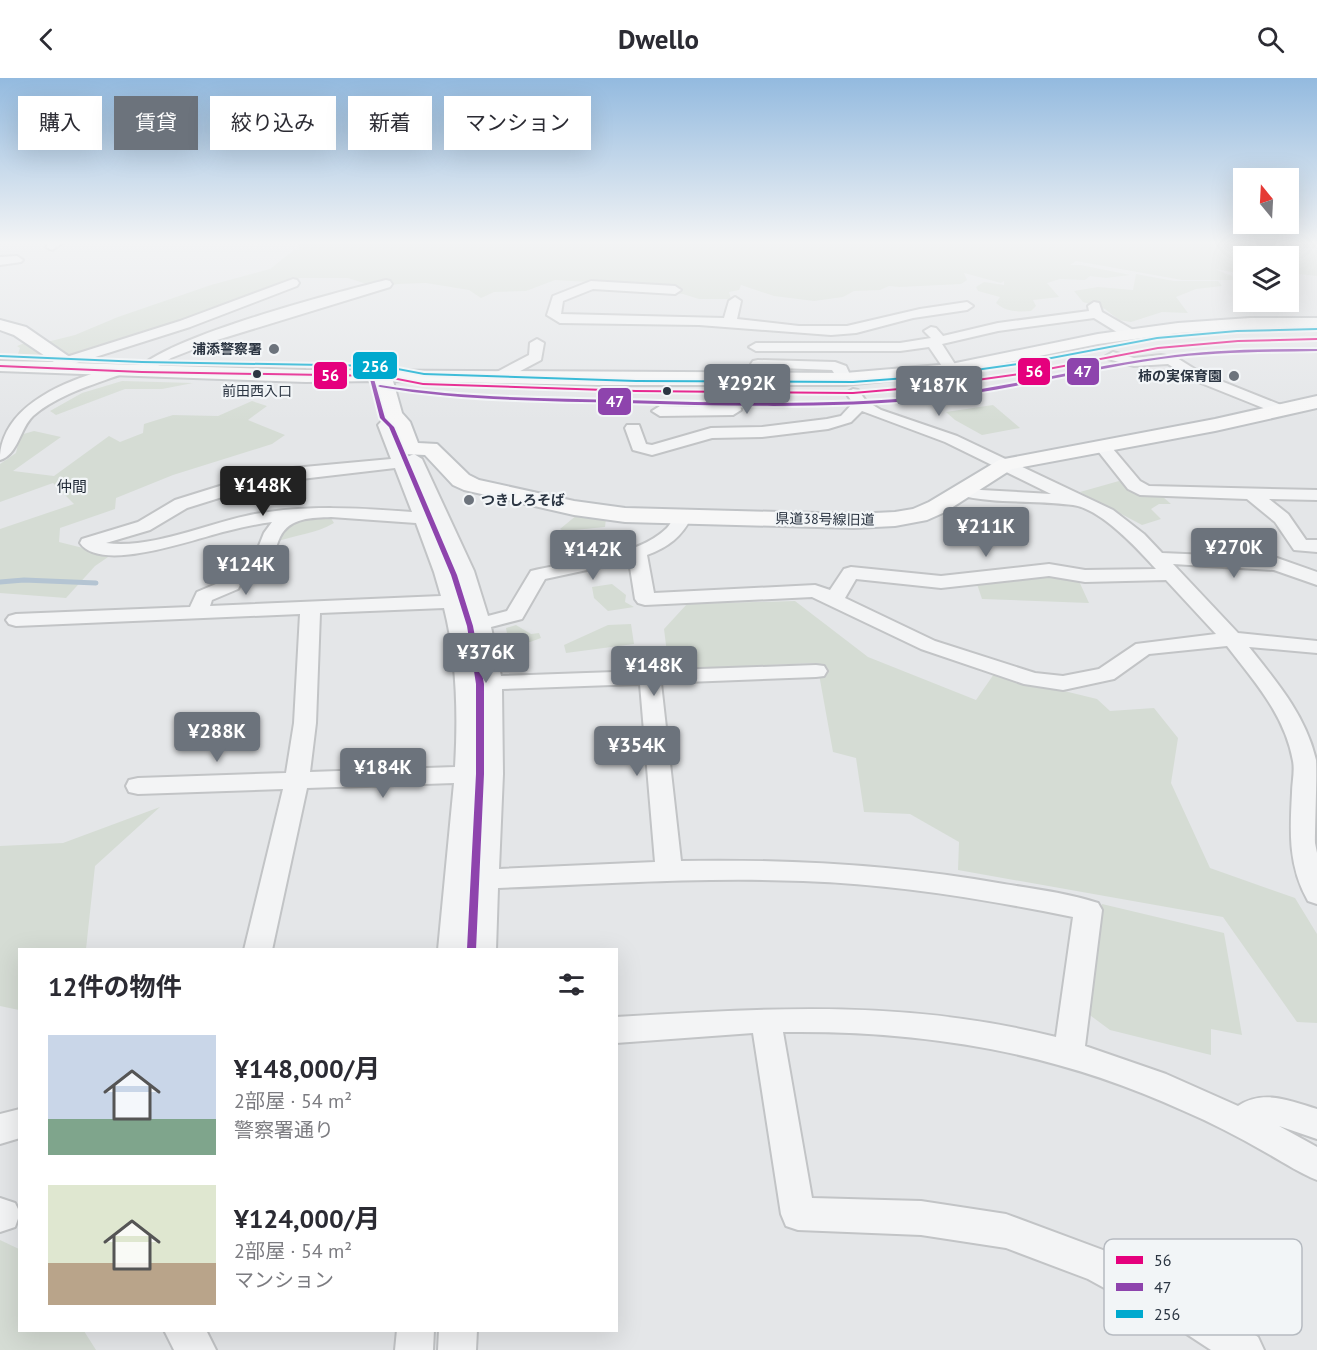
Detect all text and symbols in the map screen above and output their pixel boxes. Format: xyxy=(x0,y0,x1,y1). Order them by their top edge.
text: Dwello xyxy=(618,22,699,56)
icon: back xyxy=(30,23,63,56)
icon: search xyxy=(1254,23,1287,56)
chip: 購入 xyxy=(18,96,102,150)
chip: 賃貸 xyxy=(114,96,198,150)
chip: 絞り込み xyxy=(210,96,336,150)
chip: 新着 xyxy=(348,96,432,150)
chip: マンション xyxy=(444,96,591,150)
north arrow xyxy=(1233,168,1299,234)
map controls xyxy=(1233,168,1299,312)
button: layers xyxy=(1233,246,1299,312)
place label: 浦添警察署 xyxy=(192,340,262,358)
marker: 浦添警察署 xyxy=(267,342,281,356)
line badge: 256 xyxy=(352,351,398,380)
text: 256 xyxy=(361,356,389,376)
line badge: 56 xyxy=(1017,357,1051,386)
line badge: 47 xyxy=(1066,357,1100,386)
line badge: 56 xyxy=(313,361,348,390)
text: 56 xyxy=(1025,361,1043,381)
text: 47 xyxy=(1074,361,1092,381)
pin: ¥292K xyxy=(705,364,789,415)
text: 56 xyxy=(321,365,339,385)
pin: ¥187K xyxy=(897,366,981,417)
place label: 柿の実保育園 xyxy=(1138,367,1222,385)
marker: 前田西入口 xyxy=(251,368,263,380)
marker: 柿の実保育園 xyxy=(1227,369,1241,383)
text: ¥292K xyxy=(718,370,776,396)
text: ¥187K xyxy=(910,372,968,398)
place label: 前田西入口 xyxy=(222,382,292,400)
unlabelled marker xyxy=(661,385,673,397)
line badge: 47 xyxy=(597,387,632,416)
text: 47 xyxy=(606,391,624,411)
pin: ¥148K xyxy=(221,466,305,517)
text: ¥148K xyxy=(234,472,292,498)
district label: 仲間 xyxy=(57,477,87,496)
place label: つきしろそば xyxy=(481,491,565,509)
marker: つきしろそば xyxy=(462,493,476,507)
pin: ¥211K xyxy=(944,507,1028,558)
street label: 県道38号線旧道 xyxy=(775,509,875,529)
text: ¥211K xyxy=(957,513,1015,539)
pin: ¥270K xyxy=(1192,528,1276,579)
pin: ¥142K xyxy=(551,530,635,581)
text: ¥270K xyxy=(1205,534,1263,560)
text: ¥142K xyxy=(564,536,622,562)
pin: ¥124K xyxy=(204,545,288,596)
text: ¥124K xyxy=(217,551,275,577)
pin: ¥376K xyxy=(444,633,528,684)
text: ¥376K xyxy=(457,639,515,665)
pin: ¥148K xyxy=(612,646,696,697)
text: ¥148K xyxy=(625,652,683,678)
pin: ¥288K xyxy=(175,712,259,763)
text: ¥288K xyxy=(188,718,246,744)
pin: ¥354K xyxy=(595,726,679,777)
text: ¥354K xyxy=(608,732,666,758)
pin: ¥184K xyxy=(341,748,425,799)
text: ¥184K xyxy=(354,754,412,780)
icon: filters xyxy=(555,968,588,1001)
text: 12件の物件 xyxy=(48,970,181,1003)
text: ¥148,000/月 xyxy=(234,1052,380,1085)
icon: home xyxy=(96,1059,168,1131)
text: 2部屋 · 54 m² xyxy=(234,1088,352,1114)
text: 警察署通り xyxy=(234,1117,334,1143)
text: ¥124,000/月 xyxy=(234,1202,380,1235)
icon: home xyxy=(96,1209,168,1281)
text: 2部屋 · 54 m² xyxy=(234,1238,352,1264)
legend xyxy=(1104,1239,1302,1335)
text: 56 xyxy=(1154,1250,1171,1270)
text: マンション xyxy=(234,1267,334,1293)
text: 47 xyxy=(1154,1277,1171,1297)
text: 256 xyxy=(1154,1304,1180,1324)

